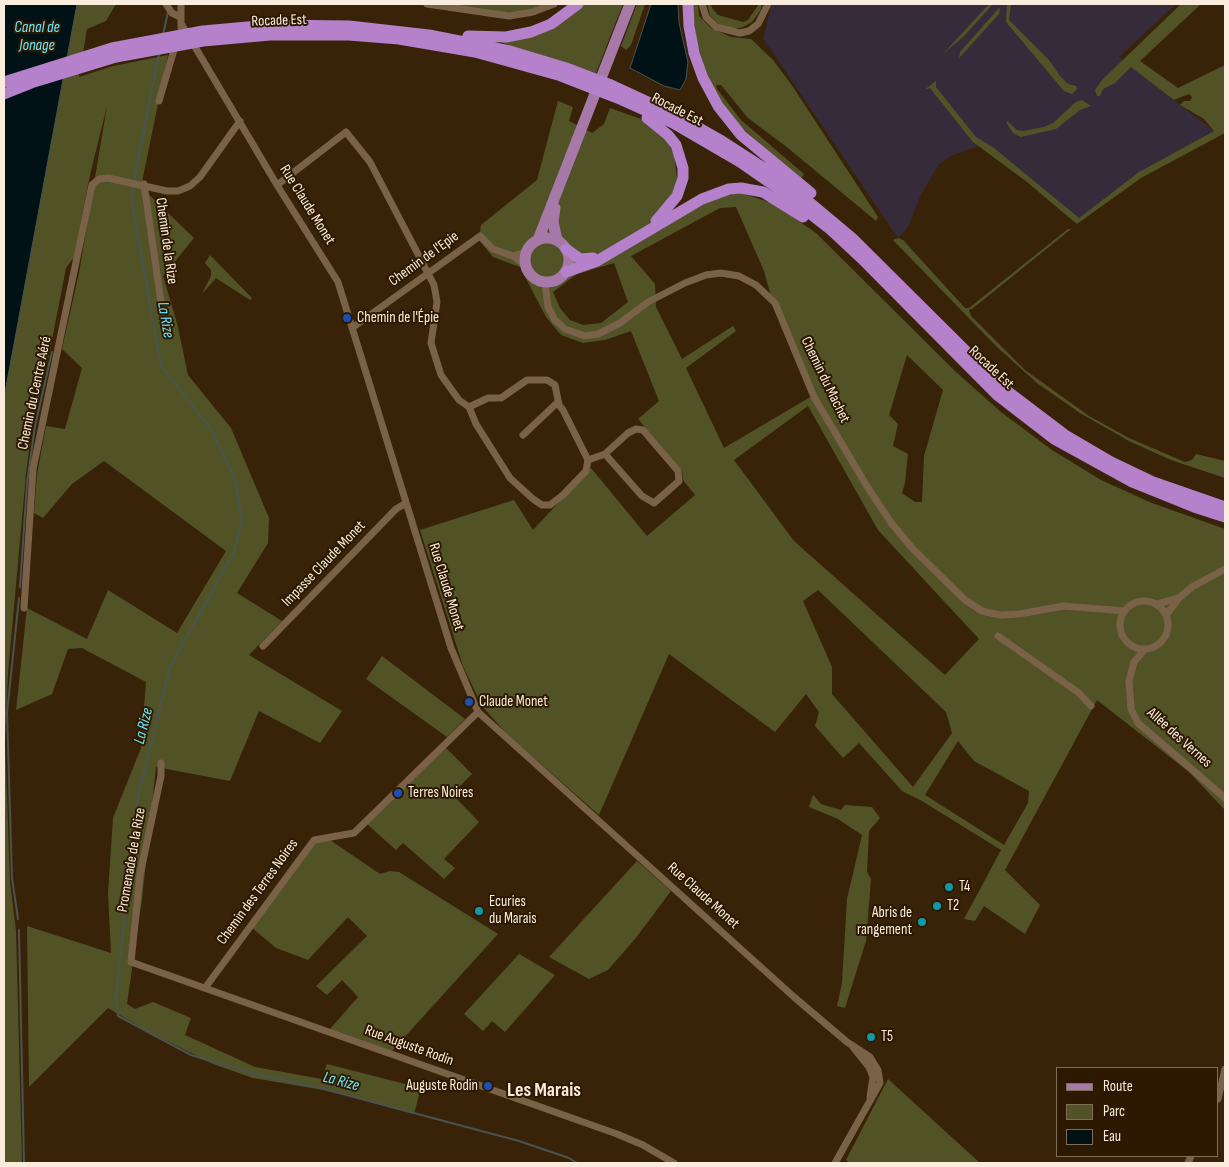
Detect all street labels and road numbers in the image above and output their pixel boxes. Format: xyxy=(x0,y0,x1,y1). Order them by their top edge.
street label: Rocade Est xyxy=(251,11,307,31)
street label: Rocade Est xyxy=(648,89,706,131)
street label: Rue Claude Monet xyxy=(275,162,339,248)
street label: Chemin de la Rize xyxy=(151,196,181,286)
street label: Chemin de l'Epie xyxy=(386,228,462,290)
street label: Chemin du Machet xyxy=(796,334,854,426)
street label: Chemin du Centre Aéré xyxy=(14,335,56,451)
street label: Rocade Est xyxy=(965,343,1017,393)
street label: Impasse Claude Monet xyxy=(278,517,370,611)
street label: Rue Claude Monet xyxy=(424,541,468,633)
street label: Allée des Vernes xyxy=(1143,704,1215,772)
street label: Promenade de la Rize xyxy=(114,806,150,914)
street label: Chemin des Terres Noires xyxy=(214,836,302,948)
street label: Rue Claude Monet xyxy=(663,859,743,933)
street label: Rue Auguste Rodin xyxy=(362,1022,456,1070)

